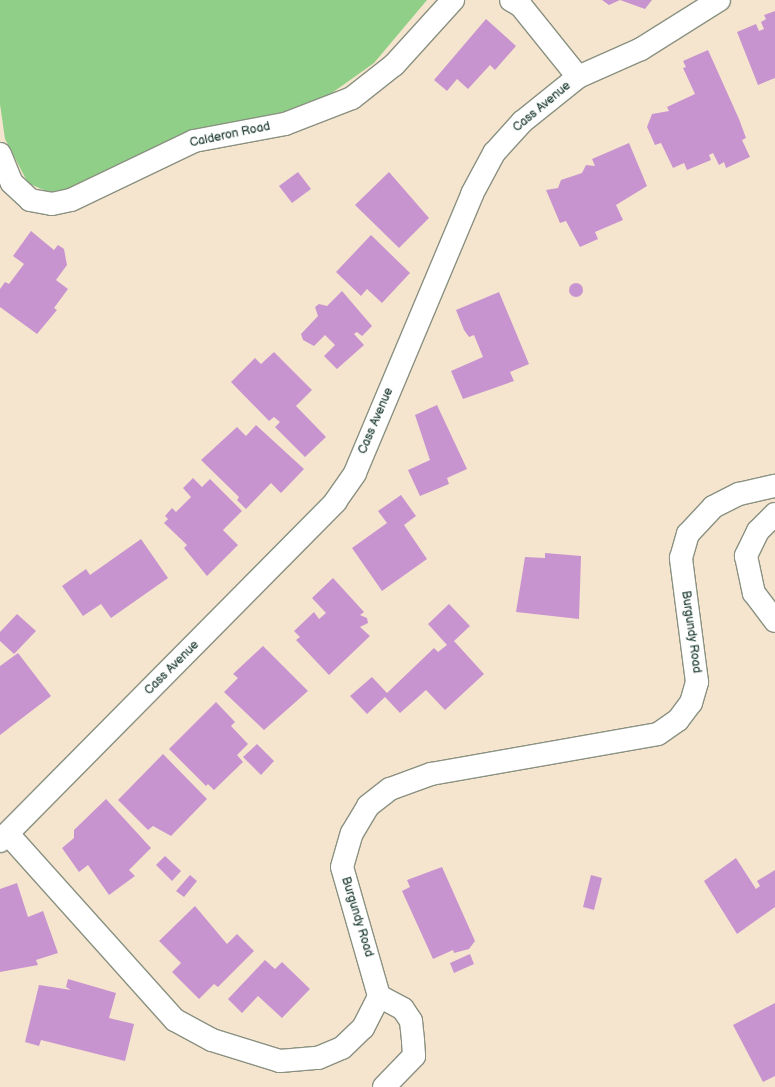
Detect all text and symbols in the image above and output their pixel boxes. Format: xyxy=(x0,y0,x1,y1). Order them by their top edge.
street label: Cass Avenue xyxy=(510,79,574,135)
street label: Calderon Road xyxy=(188,119,272,151)
street label: Cass Avenue xyxy=(356,386,396,456)
street label: Burgundy Road xyxy=(678,589,704,675)
street label: Cass Avenue xyxy=(142,638,202,698)
street label: Burgundy Road xyxy=(338,875,376,959)

